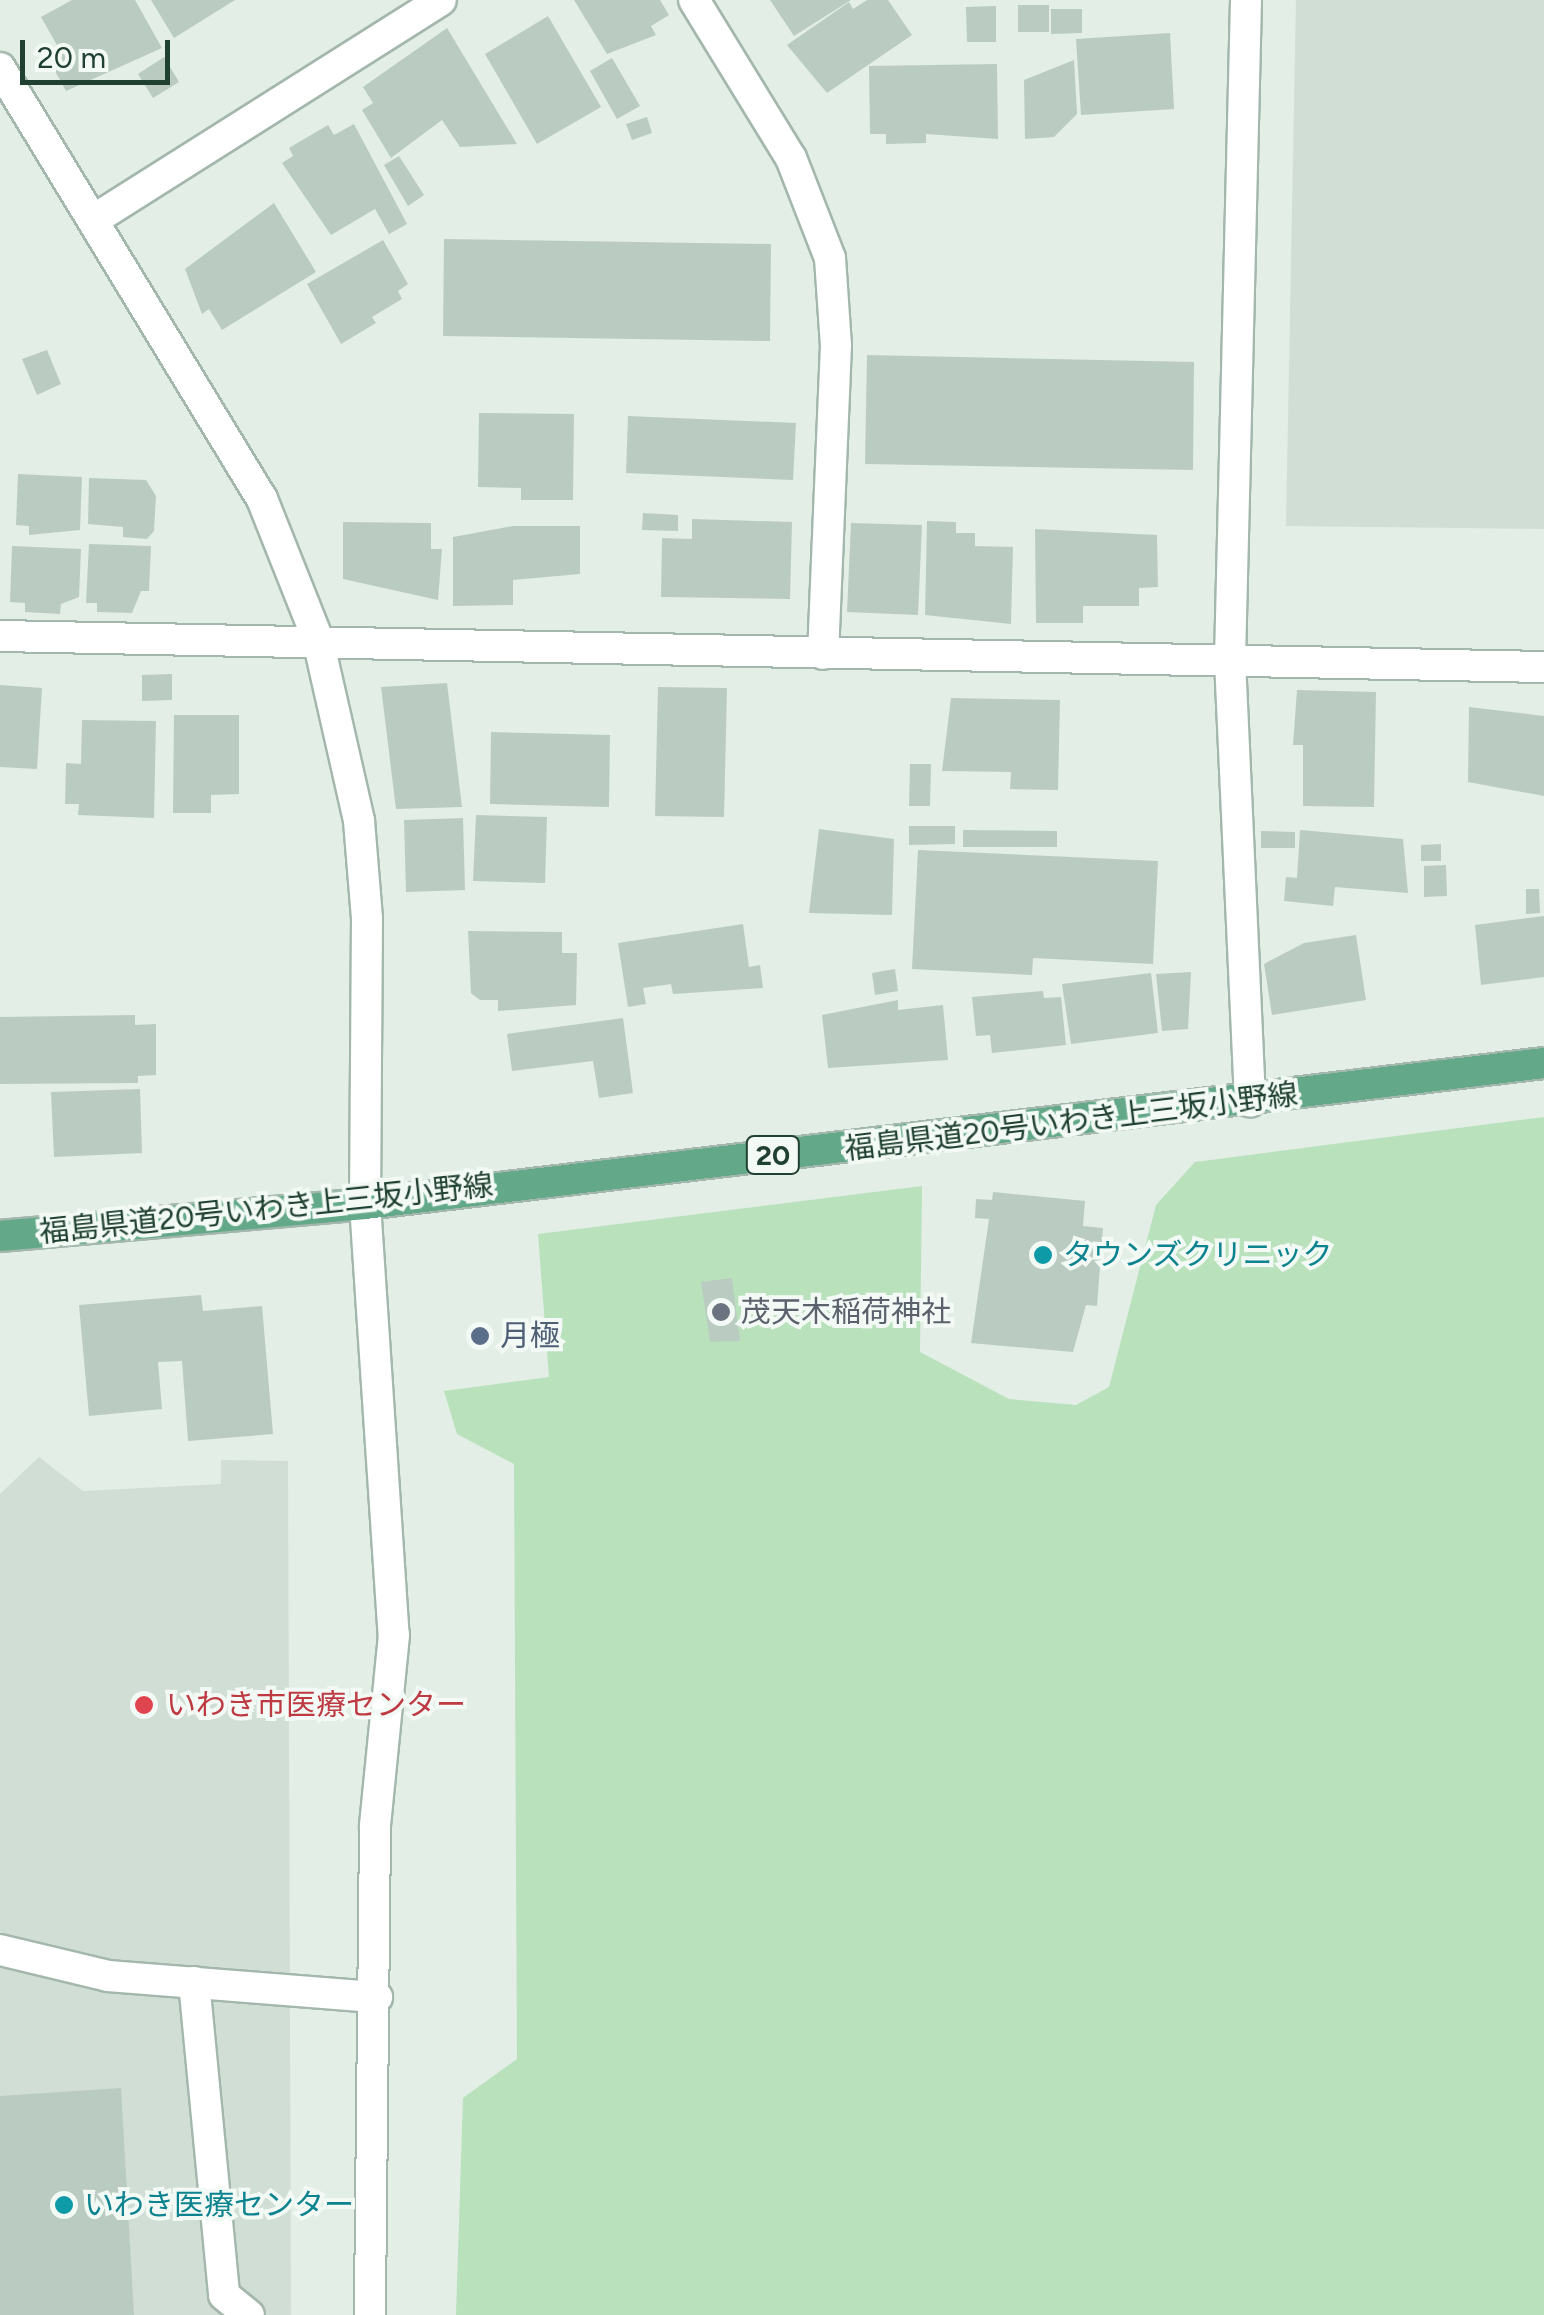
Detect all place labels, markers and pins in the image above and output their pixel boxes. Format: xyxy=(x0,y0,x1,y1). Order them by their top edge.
place label: タウンズクリニック xyxy=(1063,1237,1333,1273)
marker: タウンズクリニック xyxy=(1032,1244,1054,1266)
place label: 茂天木稲荷神社 xyxy=(741,1294,951,1330)
marker: 茂天木稲荷神社 xyxy=(710,1301,732,1323)
place label: 月極 xyxy=(500,1318,560,1354)
marker: 月極 xyxy=(469,1325,491,1347)
place label: いわき市医療センター xyxy=(166,1687,466,1723)
marker: いわき市医療センター xyxy=(131,1692,157,1718)
place label: いわき医療センター xyxy=(84,2187,354,2223)
marker: いわき医療センター xyxy=(53,2194,75,2216)

